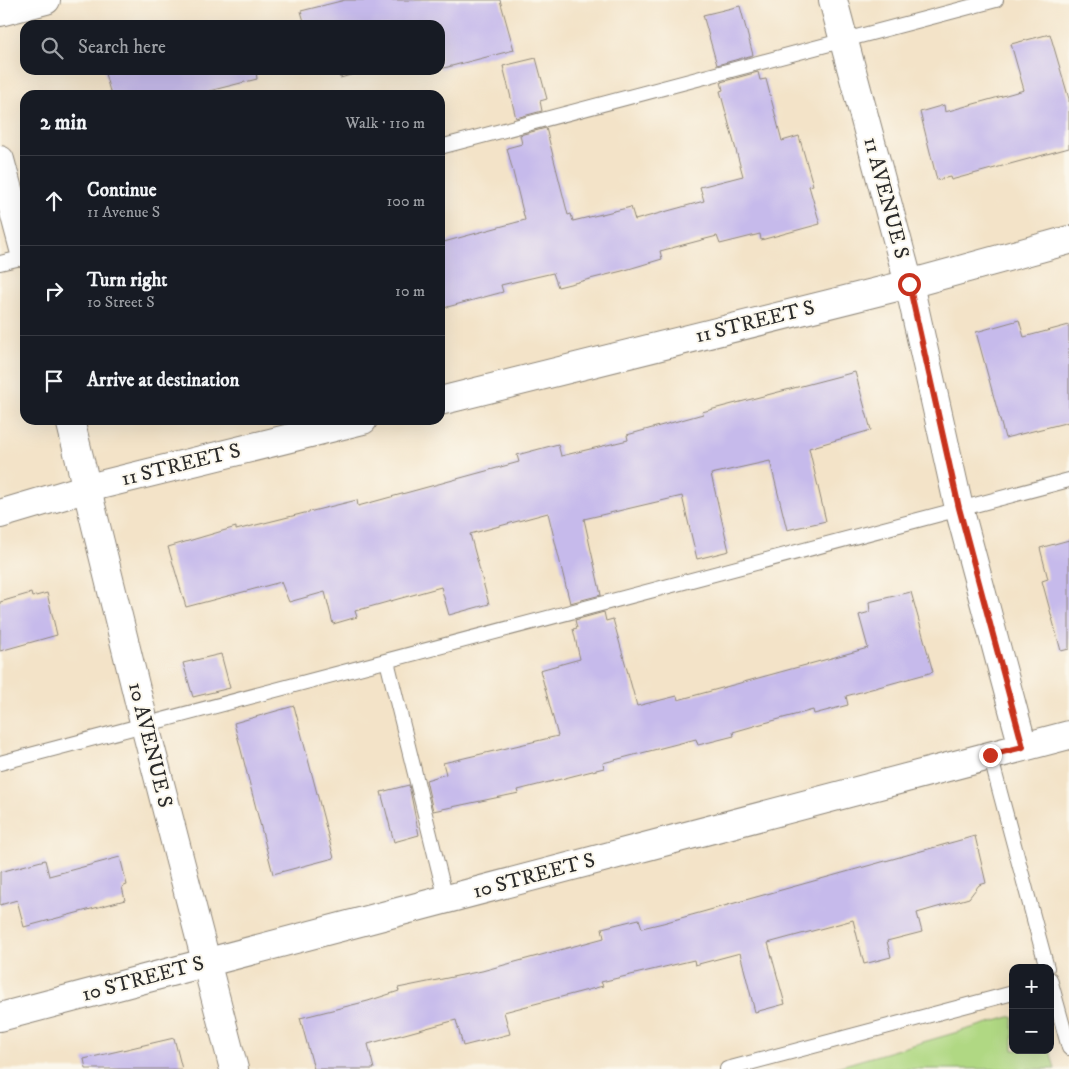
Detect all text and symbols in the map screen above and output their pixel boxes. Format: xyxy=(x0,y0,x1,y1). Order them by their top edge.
search box xyxy=(20,20,445,75)
icon: search xyxy=(38,34,66,62)
text: Search here xyxy=(78,36,166,59)
text: 2 min xyxy=(40,110,87,136)
text: Walk · 110 m xyxy=(345,113,425,133)
street label: 11 AVENUE S xyxy=(857,134,915,262)
text: Continue xyxy=(87,179,157,202)
icon: ahead xyxy=(40,187,68,215)
text: 100 m xyxy=(387,191,425,211)
text: 11 Avenue S xyxy=(87,202,160,222)
text: Turn right xyxy=(87,269,167,292)
route start xyxy=(898,273,921,296)
icon: right xyxy=(40,277,68,305)
text: 10 m xyxy=(395,281,425,301)
text: 10 Street S xyxy=(87,292,155,312)
street label: 11 STREET S xyxy=(693,295,817,349)
icon: arrive xyxy=(40,367,68,395)
text: Arrive at destination xyxy=(87,369,239,392)
street label: 11 STREET S xyxy=(119,438,243,492)
street label: 10 AVENUE S xyxy=(122,680,178,810)
route end xyxy=(979,744,1002,767)
street label: 10 STREET S xyxy=(470,847,598,905)
street label: 10 STREET S xyxy=(79,950,207,1008)
map controls xyxy=(1009,964,1054,1054)
button: + xyxy=(1009,964,1054,1009)
button: − xyxy=(1009,1009,1054,1054)

